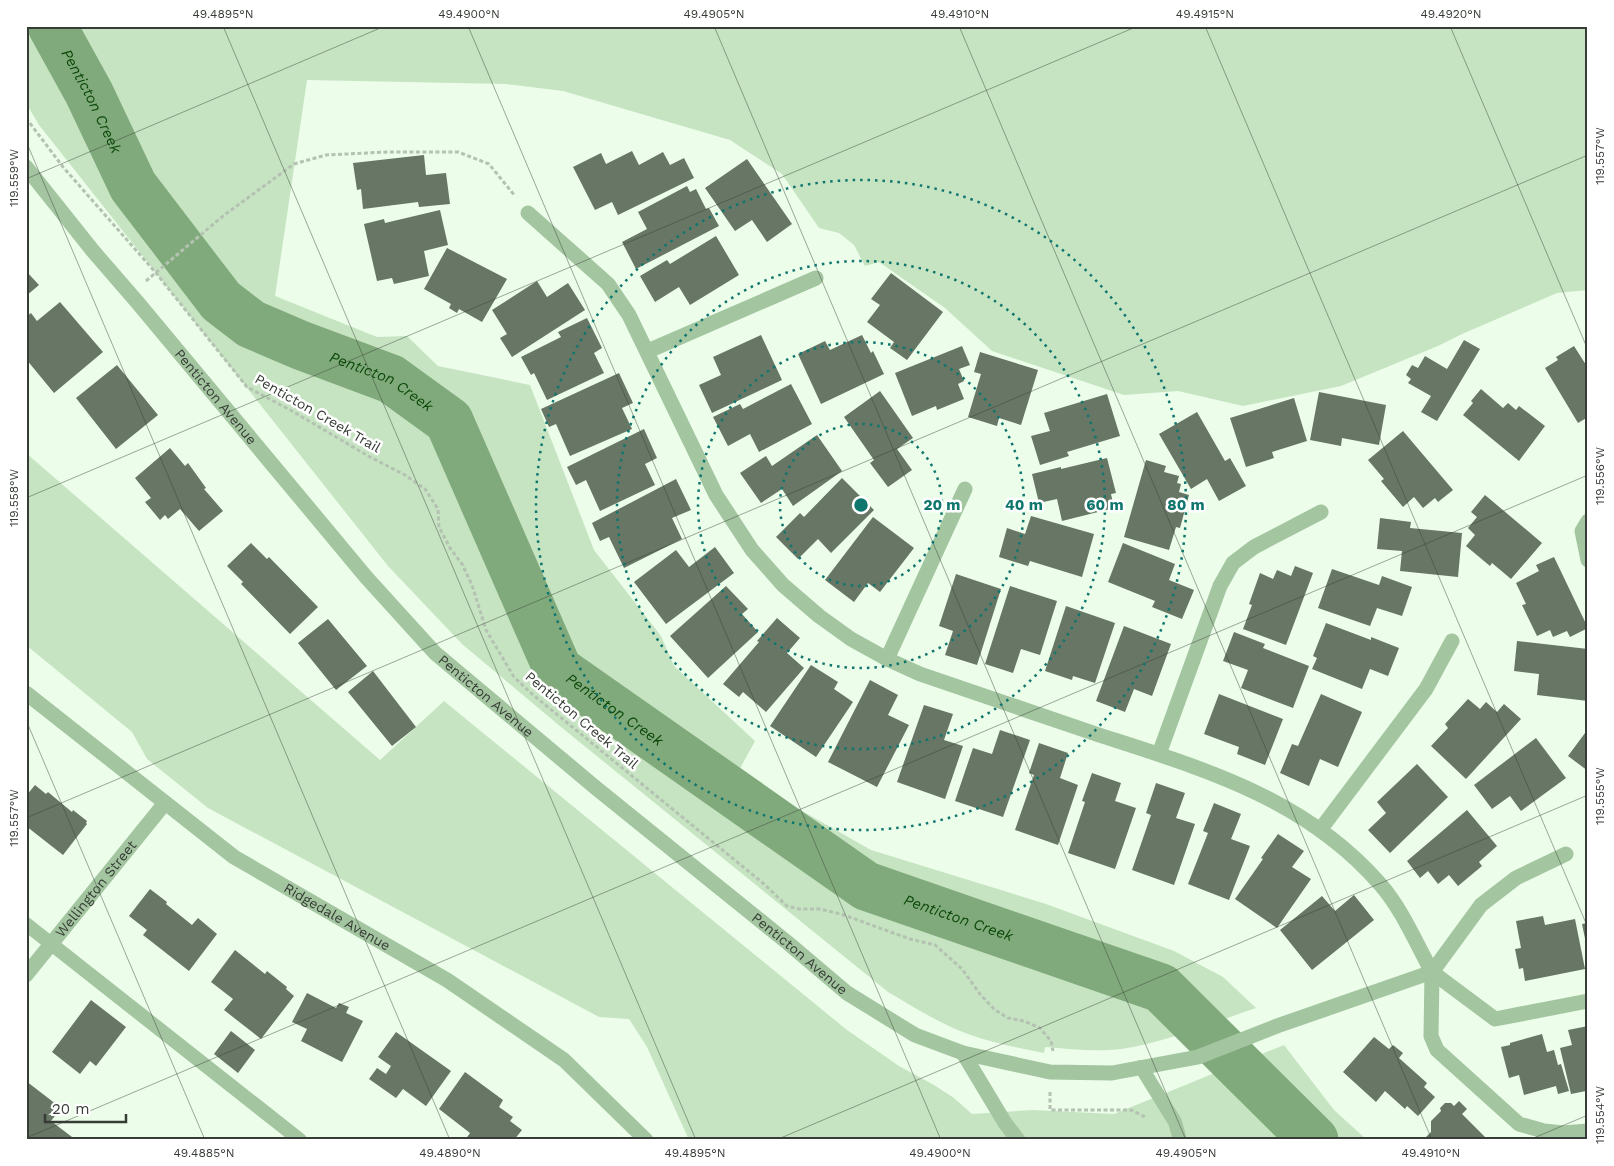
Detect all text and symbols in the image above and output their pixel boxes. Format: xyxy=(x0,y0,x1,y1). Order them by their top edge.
text: 49.4895°N xyxy=(192,7,254,21)
text: 49.4900°N xyxy=(438,7,500,21)
text: 49.4905°N xyxy=(683,7,745,21)
text: 49.4910°N xyxy=(931,7,989,21)
text: 49.4915°N xyxy=(1176,7,1234,21)
text: 49.4920°N xyxy=(1420,7,1482,21)
water label: Penticton Creek xyxy=(58,46,126,157)
text: 119.557°W xyxy=(1593,127,1607,185)
text: 119.559°W xyxy=(7,148,21,207)
street label: Penticton Avenue xyxy=(172,346,260,448)
water label: Penticton Creek xyxy=(327,348,437,416)
street label: Penticton Creek Trail xyxy=(252,370,384,456)
text: 119.556°W xyxy=(1593,446,1607,505)
text: 119.558°W xyxy=(7,468,21,527)
centre of rings xyxy=(852,496,870,514)
text: 20 m xyxy=(923,496,961,514)
text: 40 m xyxy=(1005,496,1043,514)
text: 60 m xyxy=(1086,496,1124,514)
text: 80 m xyxy=(1167,496,1205,514)
street label: Penticton Avenue xyxy=(435,651,537,740)
street label: Penticton Creek Trail xyxy=(522,668,642,772)
water label: Penticton Creek xyxy=(563,669,667,750)
text: 119.555°W xyxy=(1593,767,1607,825)
text: 119.557°W xyxy=(7,789,21,847)
street label: Wellington Street xyxy=(52,837,140,940)
street label: Ridgedale Avenue xyxy=(281,880,393,954)
water label: Penticton Creek xyxy=(901,891,1016,945)
street label: Penticton Avenue xyxy=(749,909,851,998)
text: 119.554°W xyxy=(1593,1085,1607,1144)
scale bar xyxy=(45,1091,126,1123)
text: 20 m xyxy=(52,1100,90,1118)
text: 49.4885°N xyxy=(173,1146,235,1160)
text: 49.4890°N xyxy=(419,1146,481,1160)
text: 49.4895°N xyxy=(664,1146,726,1160)
text: 49.4900°N xyxy=(909,1146,971,1160)
text: 49.4905°N xyxy=(1155,1146,1217,1160)
text: 49.4910°N xyxy=(1402,1146,1460,1160)

